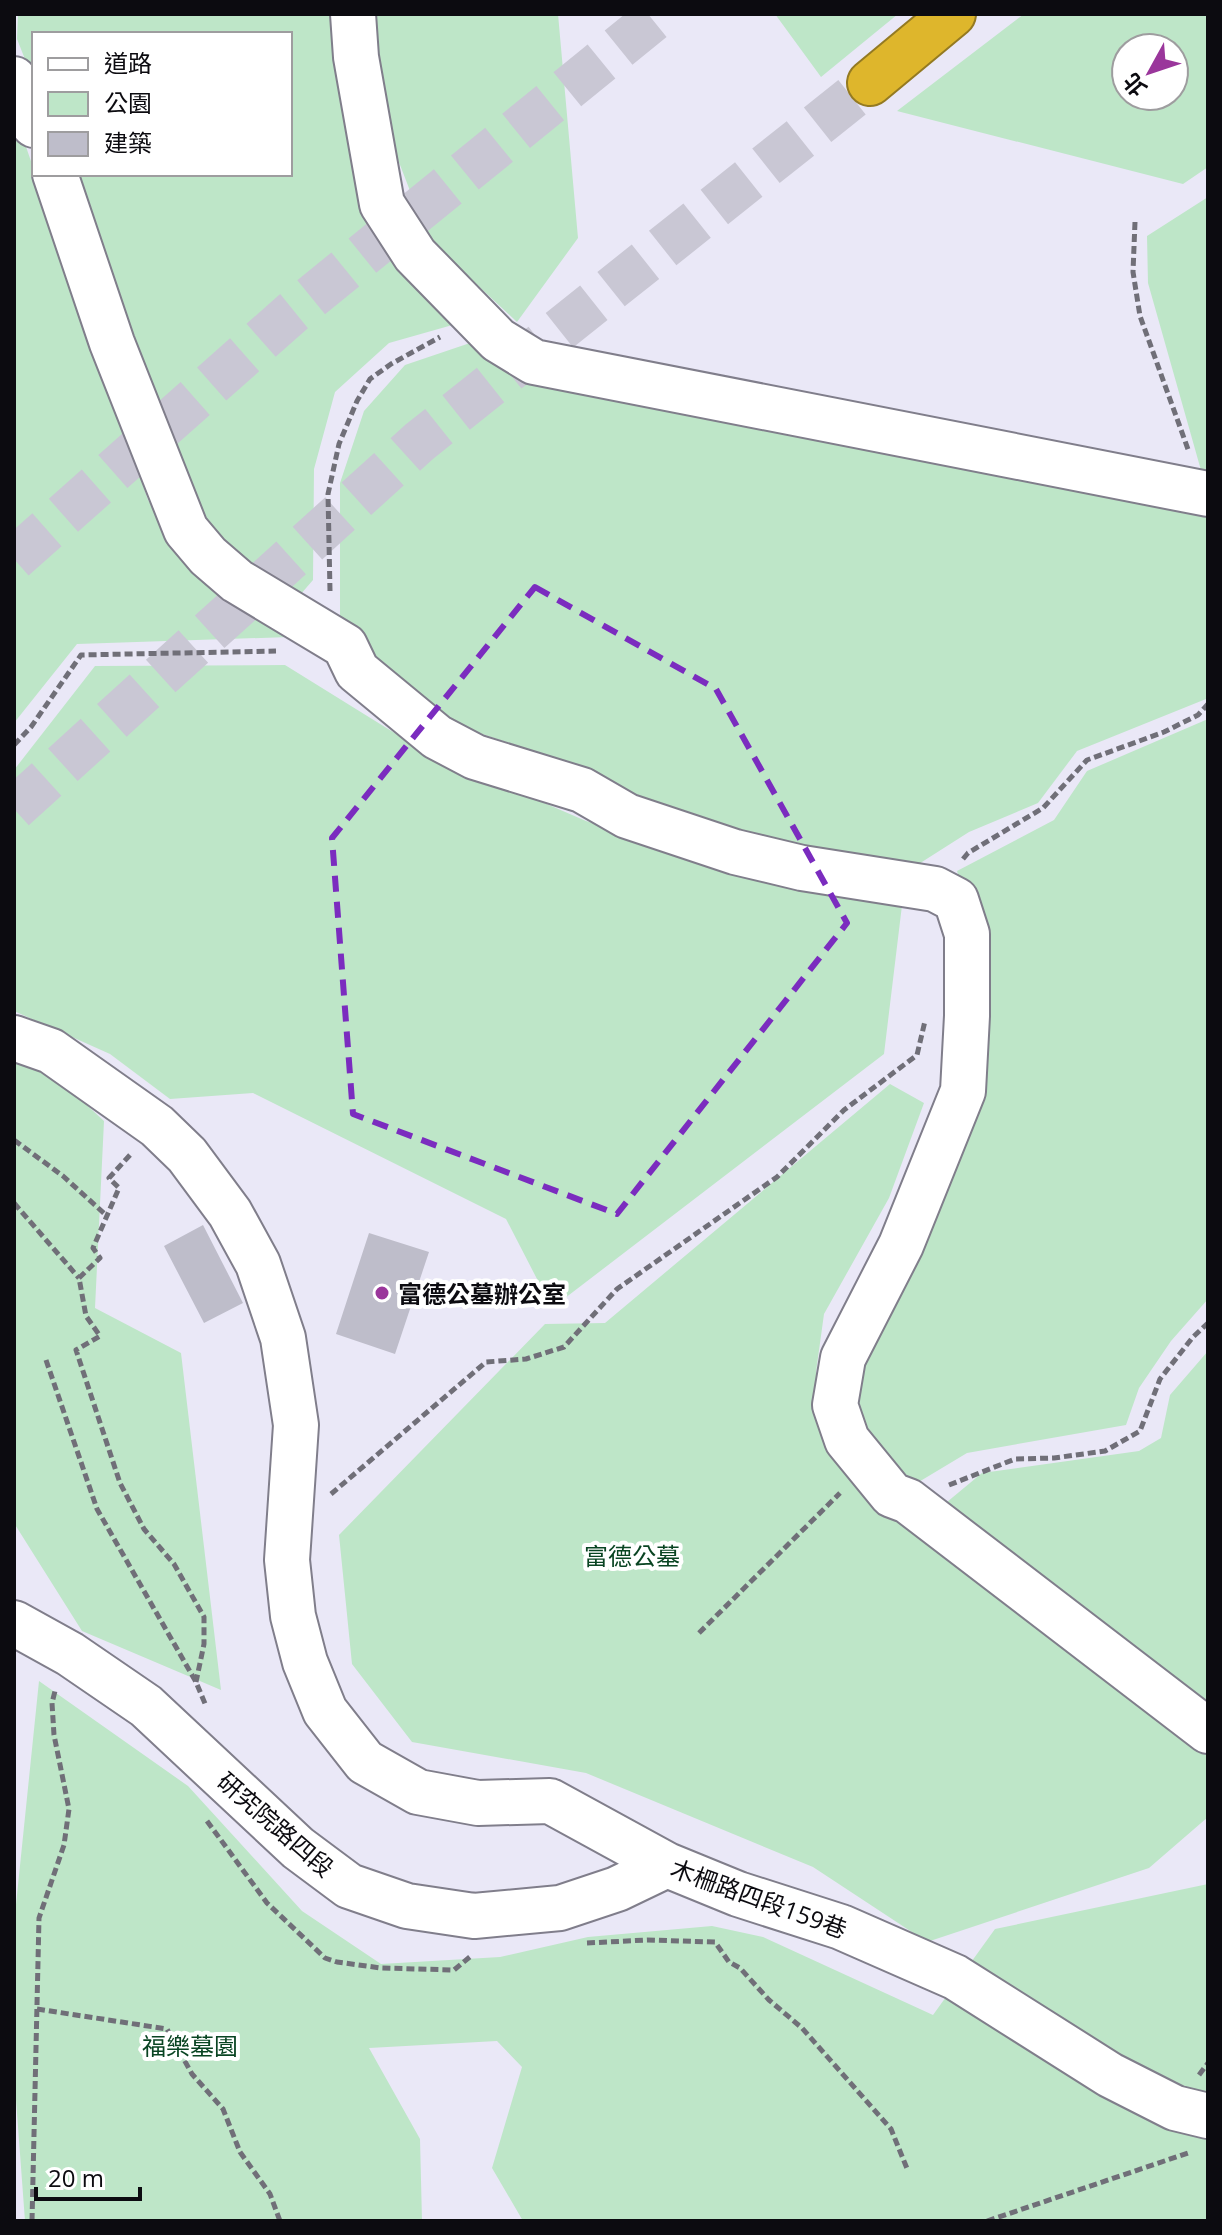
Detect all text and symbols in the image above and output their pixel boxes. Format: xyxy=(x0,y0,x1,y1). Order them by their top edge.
legend xyxy=(32,32,292,176)
north arrow xyxy=(1110,32,1190,112)
text: 道路 xyxy=(104,46,152,79)
text: 北 xyxy=(1115,67,1152,104)
text: 公園 xyxy=(104,86,152,119)
text: 建築 xyxy=(104,126,152,159)
place label: 富德公墓辦公室 xyxy=(398,1277,566,1310)
marker: 富德公墓辦公室 xyxy=(373,1284,391,1302)
park label: 富德公墓 xyxy=(584,1539,680,1572)
street label: 研究院路四段 xyxy=(211,1764,341,1884)
street label: 木柵路四段159巷 xyxy=(666,1851,852,1945)
park label: 福樂墓園 xyxy=(142,2029,238,2062)
scale bar xyxy=(36,2151,140,2201)
text: 20 m xyxy=(48,2161,104,2194)

